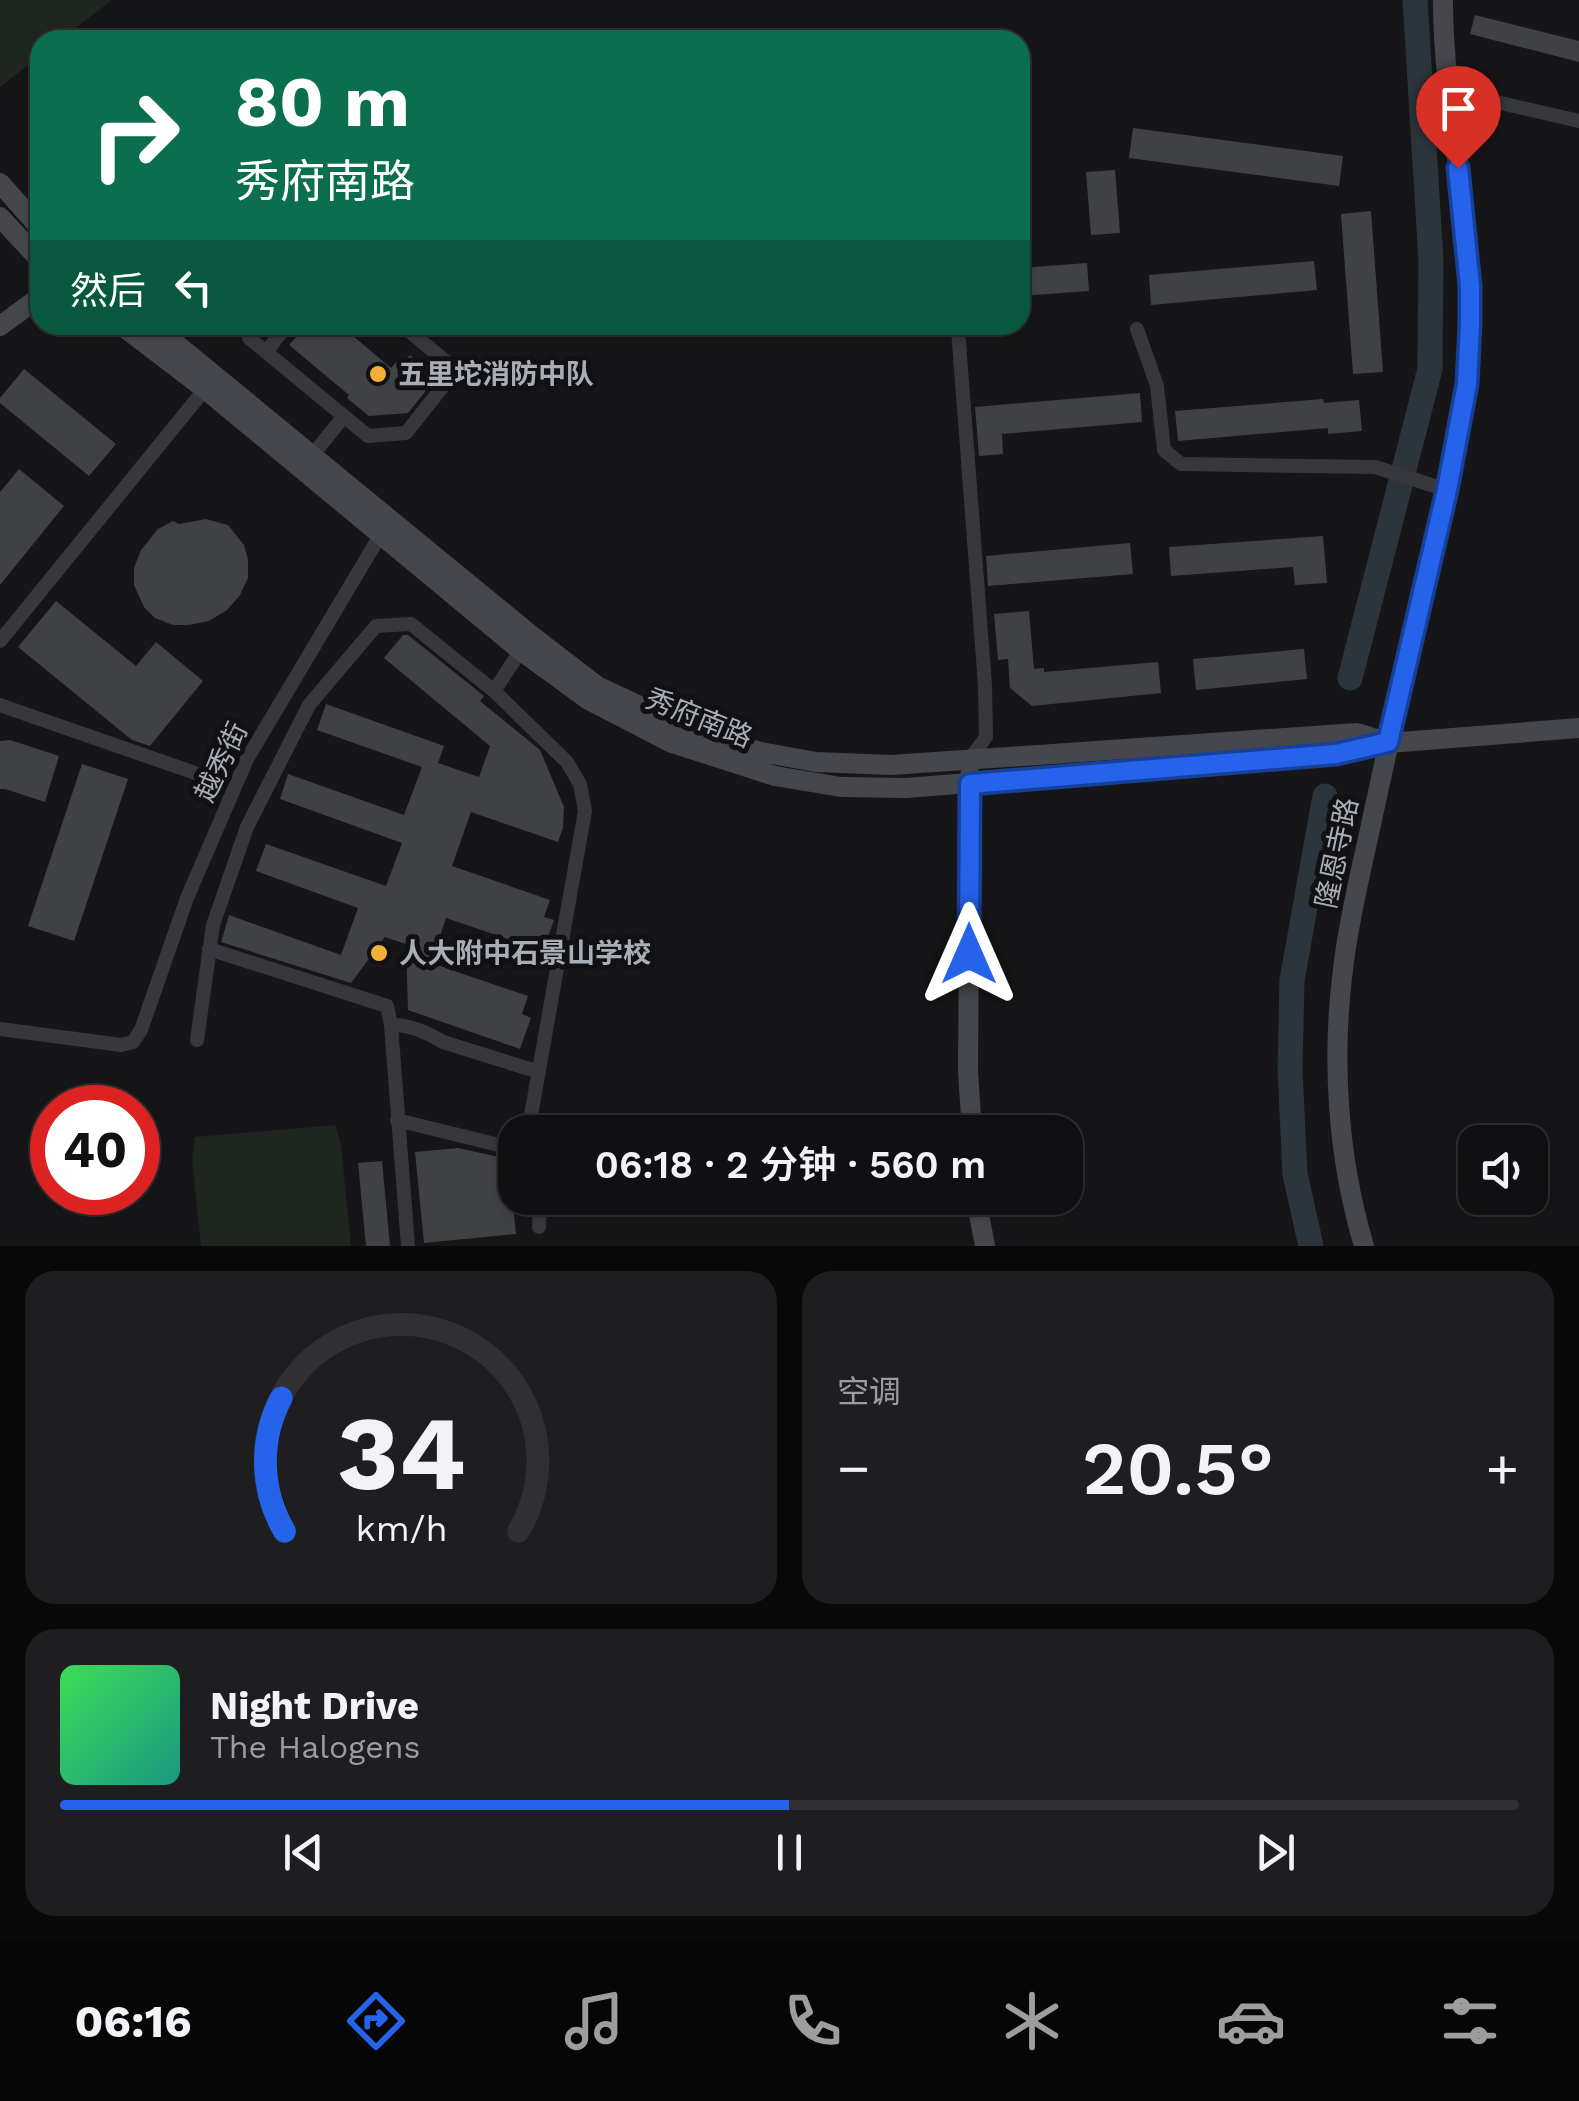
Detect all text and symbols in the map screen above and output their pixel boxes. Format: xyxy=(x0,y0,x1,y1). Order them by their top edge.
text: 80 m xyxy=(235,61,410,143)
pin xyxy=(1416,66,1501,169)
icon: right xyxy=(70,70,200,200)
icon: arrive xyxy=(1431,81,1486,136)
text: 秀府南路 xyxy=(235,155,415,208)
icon: left xyxy=(166,260,221,315)
text: 然后 xyxy=(70,269,146,313)
place label: 五里坨消防中队 xyxy=(398,358,594,391)
marker: 五里坨消防中队 xyxy=(367,363,389,385)
street label: 秀府南路 xyxy=(641,682,757,754)
street label: 越秀街 xyxy=(188,717,254,807)
street label: 隆恩寺路 xyxy=(1309,795,1365,911)
position arrow xyxy=(917,902,1021,1006)
place label: 人大附中石景山学校 xyxy=(399,937,651,970)
marker: 人大附中石景山学校 xyxy=(368,942,390,964)
speed limit sign: 40 xyxy=(30,1085,160,1215)
map controls xyxy=(1458,1125,1548,1215)
button: sound xyxy=(1458,1125,1548,1215)
text: 06:18 · 2 分钟 · 560 m xyxy=(595,1143,986,1187)
text: 空调 xyxy=(837,1373,901,1411)
text: 34 xyxy=(337,1392,465,1514)
text: 20.5° xyxy=(1082,1424,1274,1512)
text: − xyxy=(837,1436,870,1500)
text: + xyxy=(1486,1436,1519,1500)
text: km/h xyxy=(355,1508,447,1550)
text: Night Drive xyxy=(210,1684,419,1728)
text: The Halogens xyxy=(210,1728,420,1766)
icon: previous xyxy=(276,1825,331,1880)
icon: pause xyxy=(762,1825,817,1880)
icon: next xyxy=(1248,1825,1303,1880)
icon: directions xyxy=(341,1986,411,2056)
icon: music xyxy=(559,1986,629,2056)
icon: phone xyxy=(778,1986,848,2056)
icon: climate xyxy=(997,1986,1067,2056)
icon: car xyxy=(1216,1986,1286,2056)
icon: filters xyxy=(1435,1986,1505,2056)
text: 06:16 xyxy=(74,1995,192,2048)

